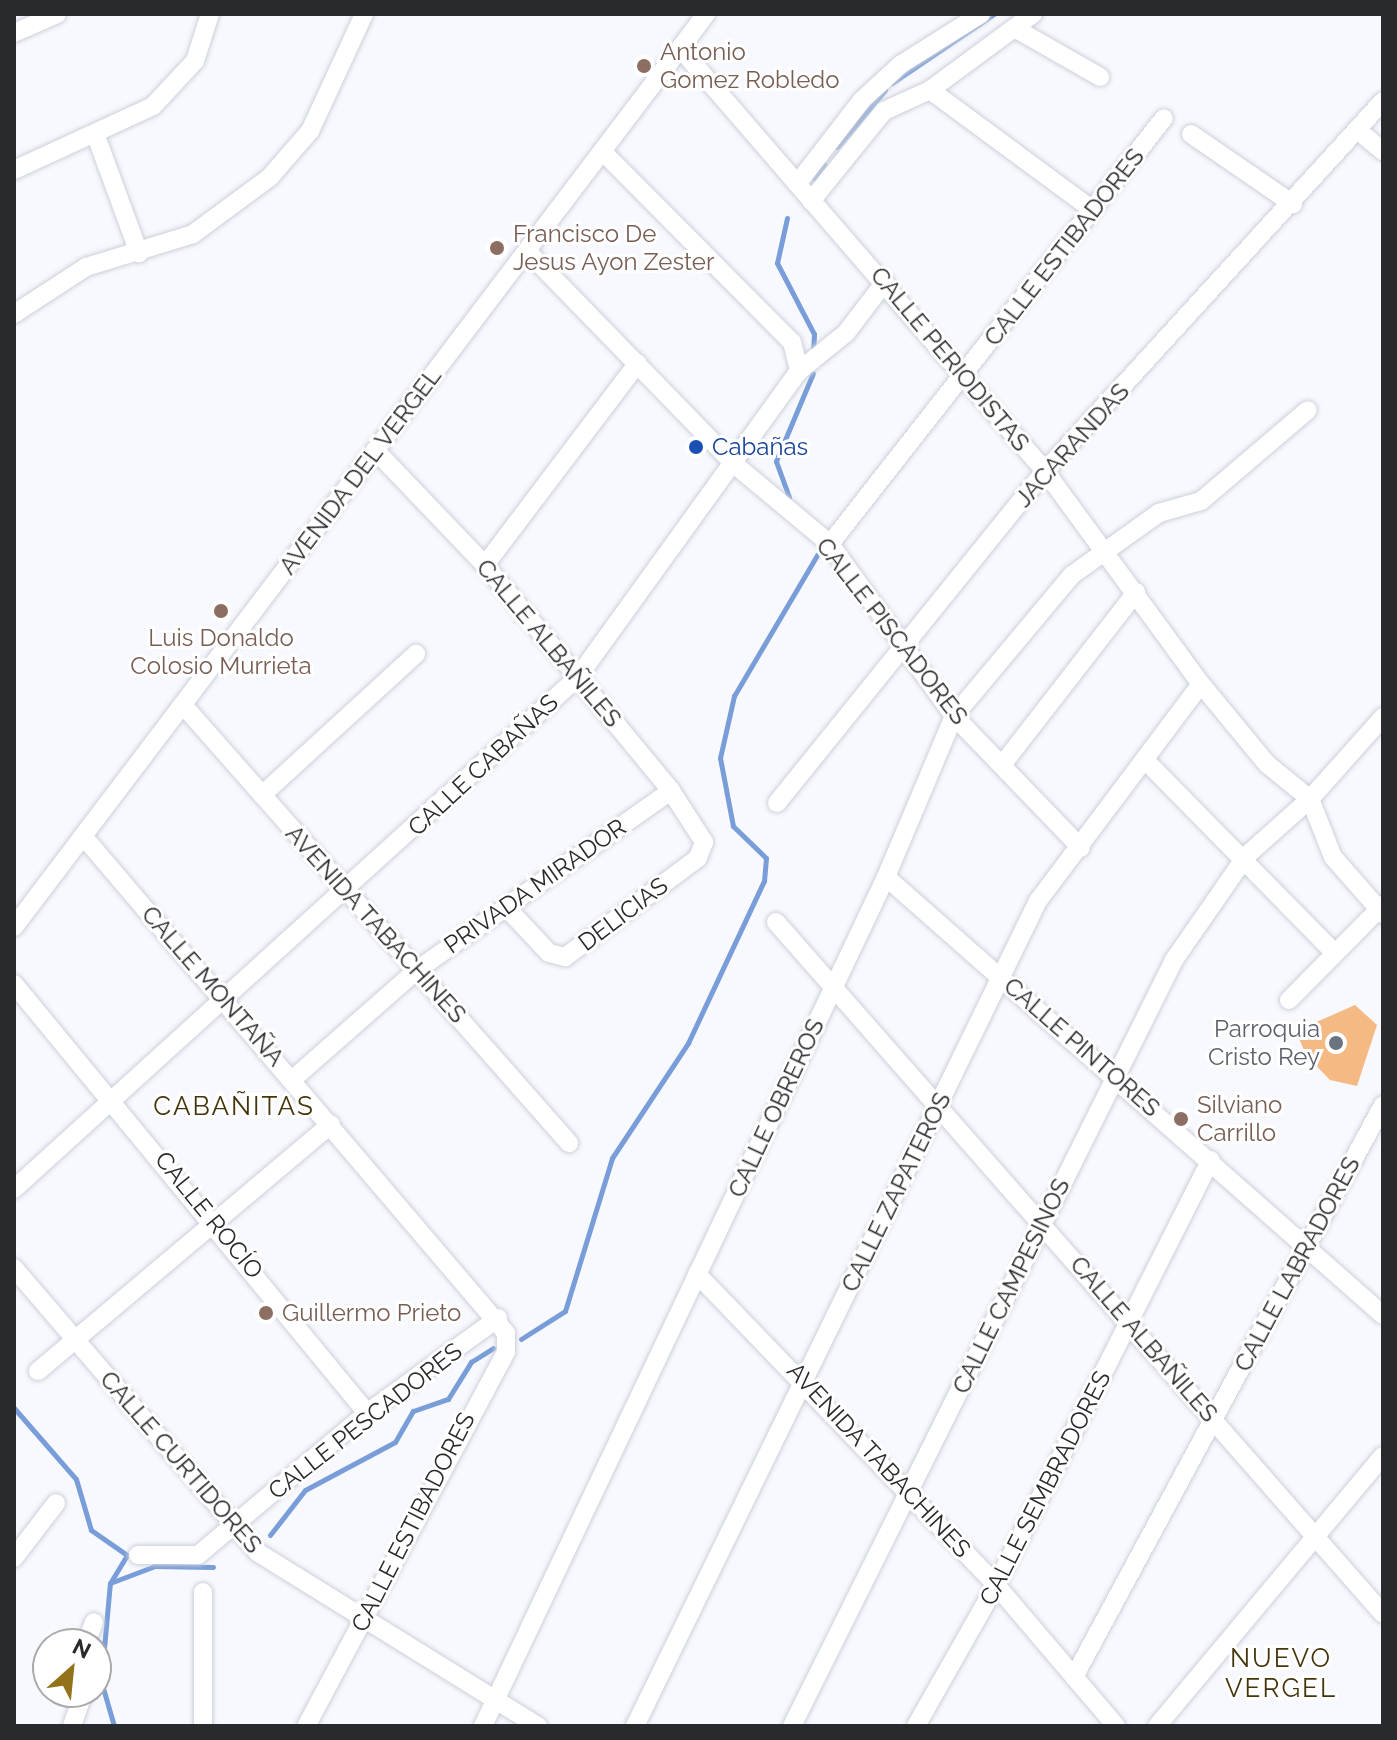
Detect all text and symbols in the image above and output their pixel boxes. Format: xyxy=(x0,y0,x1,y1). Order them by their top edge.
place label: Antonio Gomez Robledo xyxy=(660,38,840,94)
marker: Antonio Gomez Robledo xyxy=(635,57,653,75)
street label: CALLE ESTIBADORES xyxy=(978,143,1150,351)
place label: Francisco De Jesus Ayon Zester xyxy=(513,220,715,276)
marker: Francisco De Jesus Ayon Zester xyxy=(488,239,506,257)
street label: CALLE PERIODISTAS xyxy=(865,261,1035,457)
street label: AVENIDA DEL VERGEL xyxy=(272,361,448,581)
street label: JACARANDAS xyxy=(1009,377,1135,513)
place label: Cabañas xyxy=(712,433,808,461)
marker: Cabañas xyxy=(687,438,705,456)
street label: CALLE PISCADORES xyxy=(810,532,974,730)
street label: CALLE ALBAÑILES xyxy=(470,553,628,733)
marker: Luis Donaldo Colosio Murrieta xyxy=(212,602,230,620)
place label: Luis Donaldo Colosio Murrieta xyxy=(130,624,312,680)
street label: CALLE CABAÑAS xyxy=(402,688,564,842)
street label: PRIVADA MIRADOR xyxy=(438,812,632,960)
street label: AVENIDA TABACHINES xyxy=(279,819,473,1029)
street label: DELICIAS xyxy=(573,871,673,957)
street label: CALLE MONTAÑA xyxy=(136,900,290,1072)
street label: CALLE PINTORES xyxy=(998,971,1166,1123)
street label: CALLE OBREROS xyxy=(722,1014,830,1202)
place label: Parroquia Cristo Rey xyxy=(1208,1015,1320,1071)
marker: Parroquia Cristo Rey xyxy=(1327,1034,1345,1052)
street label: CALLE ZAPATEROS xyxy=(835,1088,957,1296)
district label: CABAÑITAS xyxy=(153,1091,315,1123)
place label: Silviano Carrillo xyxy=(1197,1091,1282,1147)
marker: Silviano Carrillo xyxy=(1172,1110,1190,1128)
street label: CALLE ROCÍO xyxy=(149,1146,269,1284)
street label: CALLE LABRADORES xyxy=(1228,1152,1366,1376)
street label: CALLE CAMPESINOS xyxy=(946,1174,1076,1398)
street label: CALLE ALBAÑILES xyxy=(1064,1250,1224,1428)
place label: Guillermo Prieto xyxy=(282,1299,461,1327)
marker: Guillermo Prieto xyxy=(257,1304,275,1322)
street label: CALLE PESCADORES xyxy=(263,1337,467,1505)
street label: AVENIDA TABACHINES xyxy=(781,1356,977,1564)
street label: CALLE CURTIDORES xyxy=(94,1365,268,1559)
street label: CALLE SEMBRADORES xyxy=(973,1366,1117,1610)
street label: CALLE ESTIBADORES xyxy=(345,1407,481,1637)
north arrow xyxy=(32,1628,112,1708)
text: N xyxy=(69,1633,95,1664)
district label: NUEVO VERGEL xyxy=(1225,1643,1337,1704)

